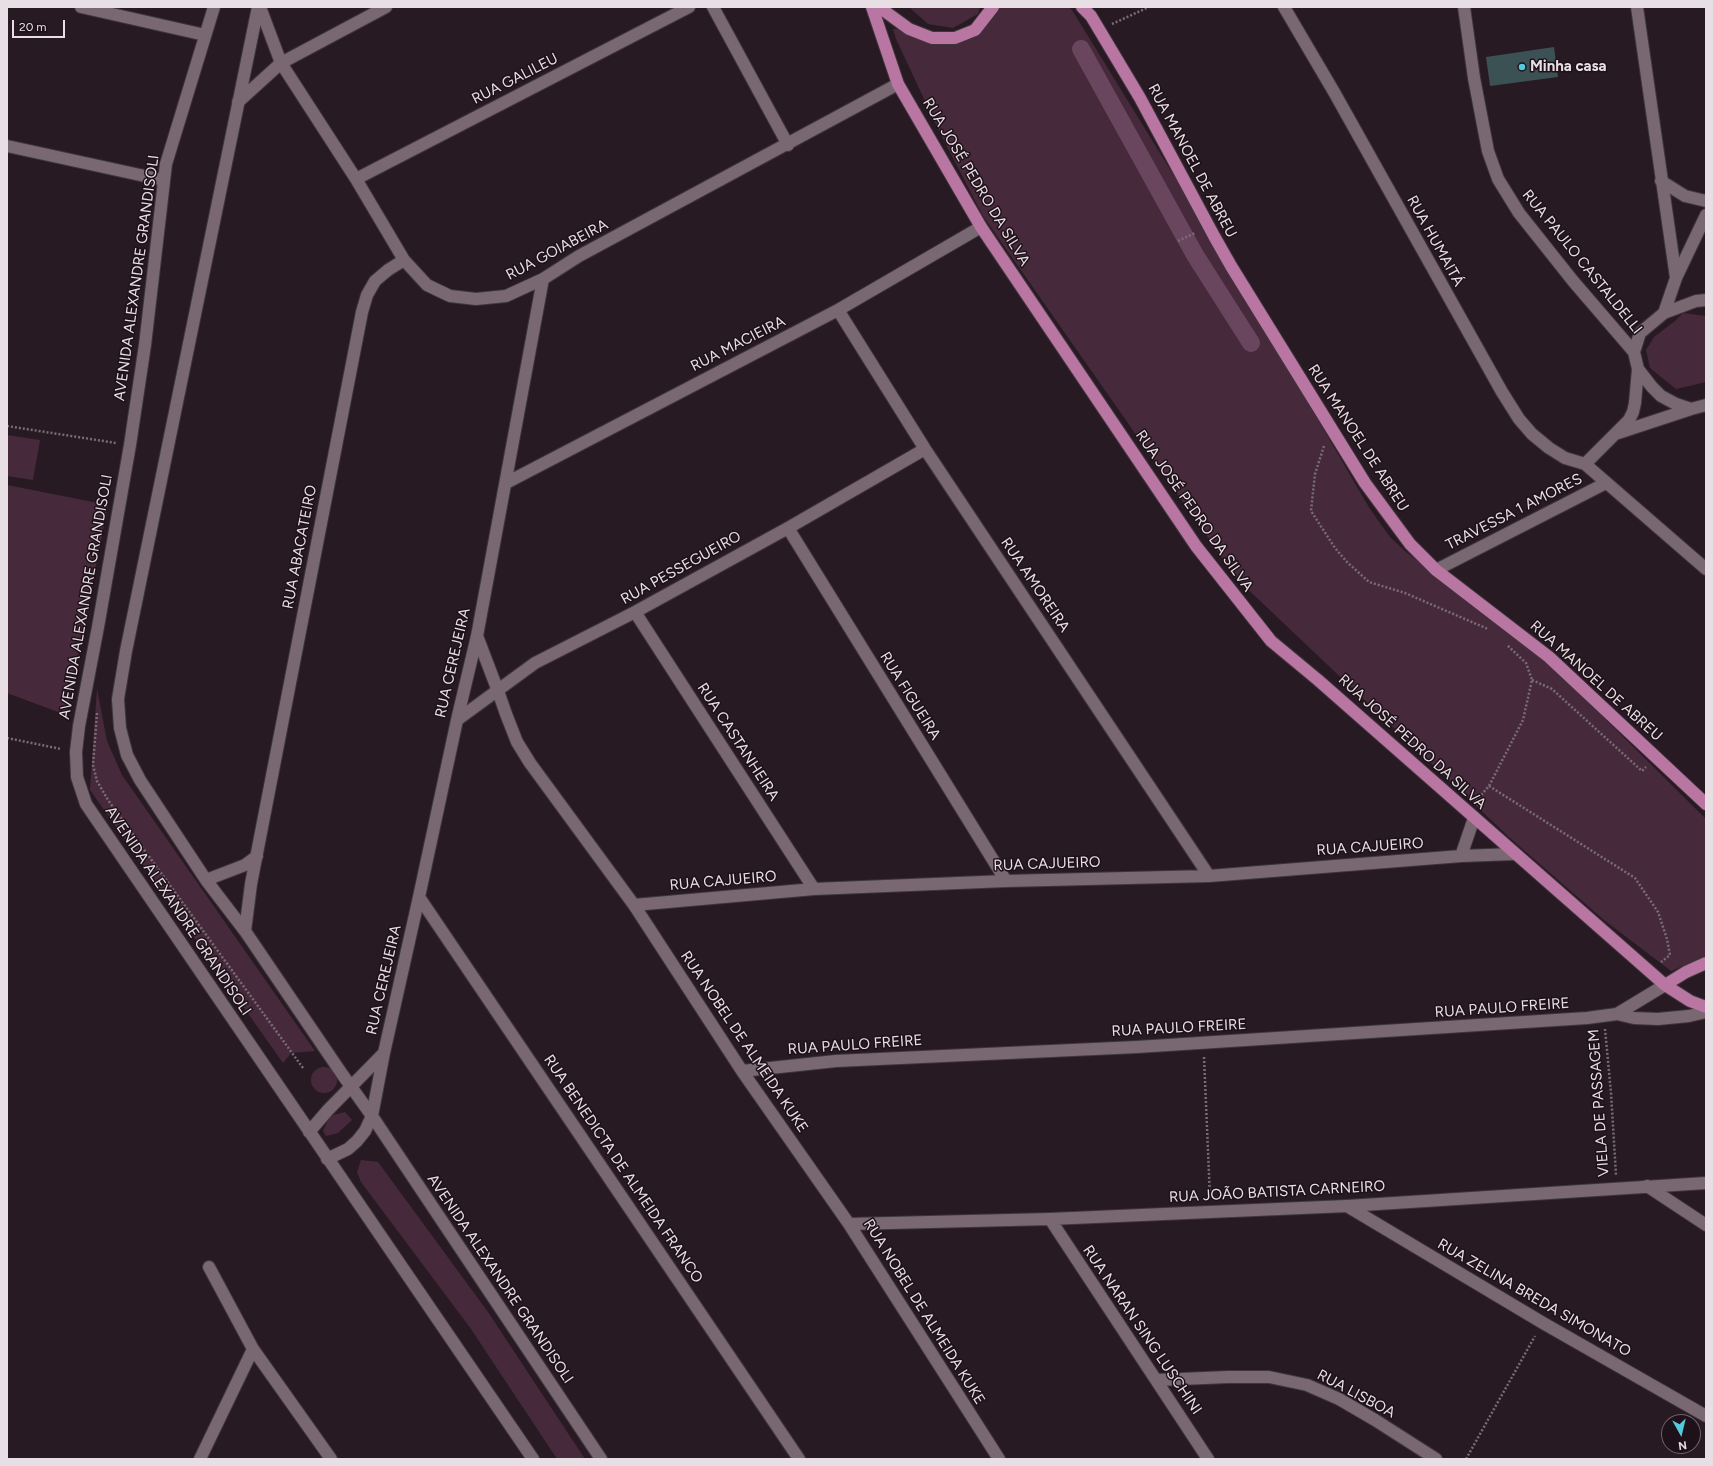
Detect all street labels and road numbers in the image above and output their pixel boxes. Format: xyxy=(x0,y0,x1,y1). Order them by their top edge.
street label: RUA GALILEU xyxy=(469,50,561,108)
street label: RUA MANOEL DE ABREU xyxy=(1144,81,1240,241)
street label: RUA JOSÉ PEDRO DA SILVA xyxy=(919,95,1033,269)
street label: AVENIDA ALEXANDRE GRANDISOLI xyxy=(111,154,163,402)
street label: RUA PAULO CASTALDELLI xyxy=(1518,186,1646,338)
street label: RUA HUMAITÁ xyxy=(1403,192,1467,290)
street label: RUA GOIABEIRA xyxy=(503,216,611,284)
street label: RUA MACIEIRA xyxy=(688,312,788,376)
street label: RUA MANOEL DE ABREU xyxy=(1304,361,1412,515)
street label: RUA JOSÉ PEDRO DA SILVA xyxy=(1131,427,1257,595)
street label: TRAVESSA 1 AMORES xyxy=(1443,470,1585,554)
street label: AVENIDA ALEXANDRE GRANDISOLI xyxy=(56,473,116,721)
street label: RUA ABACATEIRO xyxy=(279,483,321,611)
street label: RUA PESSEGUEIRO xyxy=(618,527,744,609)
street label: RUA AMOREIRA xyxy=(997,534,1073,636)
street label: RUA CEREJEIRA xyxy=(432,606,474,720)
street label: RUA MANOEL DE ABREU xyxy=(1526,617,1666,745)
street label: RUA FIGUEIRA xyxy=(876,649,944,743)
street label: RUA JOSÉ PEDRO DA SILVA xyxy=(1334,671,1490,813)
street label: RUA CASTANHEIRA xyxy=(693,680,783,804)
street label: AVENIDA ALEXANDRE GRANDISOLI xyxy=(101,803,255,1019)
street label: RUA CAJUEIRO xyxy=(1316,834,1424,860)
street label: RUA CAJUEIRO xyxy=(993,853,1101,875)
street label: RUA CAJUEIRO xyxy=(669,867,777,895)
street label: RUA CEREJEIRA xyxy=(363,923,405,1037)
street label: RUA NOBEL DE ALMEIDA KUKE xyxy=(676,948,812,1136)
street label: RUA PAULO FREIRE xyxy=(1434,994,1570,1022)
street label: RUA PAULO FREIRE xyxy=(1111,1015,1247,1041)
street label: VIELA DE PASSAGEM xyxy=(1585,1029,1613,1177)
street label: RUA PAULO FREIRE xyxy=(787,1031,923,1059)
street label: RUA BENEDICTA DE ALMEIDA FRANCO xyxy=(540,1052,706,1286)
street label: AVENIDA ALEXANDRE GRANDISOLI xyxy=(423,1171,577,1387)
street label: RUA JOÃO BATISTA CARNEIRO xyxy=(1168,1177,1386,1207)
street label: RUA NOBEL DE ALMEIDA KUKE xyxy=(859,1216,989,1408)
street label: RUA ZELINA BREDA SIMONATO xyxy=(1434,1235,1634,1361)
street label: RUA NARAN SING LUSCHINI xyxy=(1079,1242,1205,1418)
street label: RUA LISBOA xyxy=(1314,1366,1398,1422)

